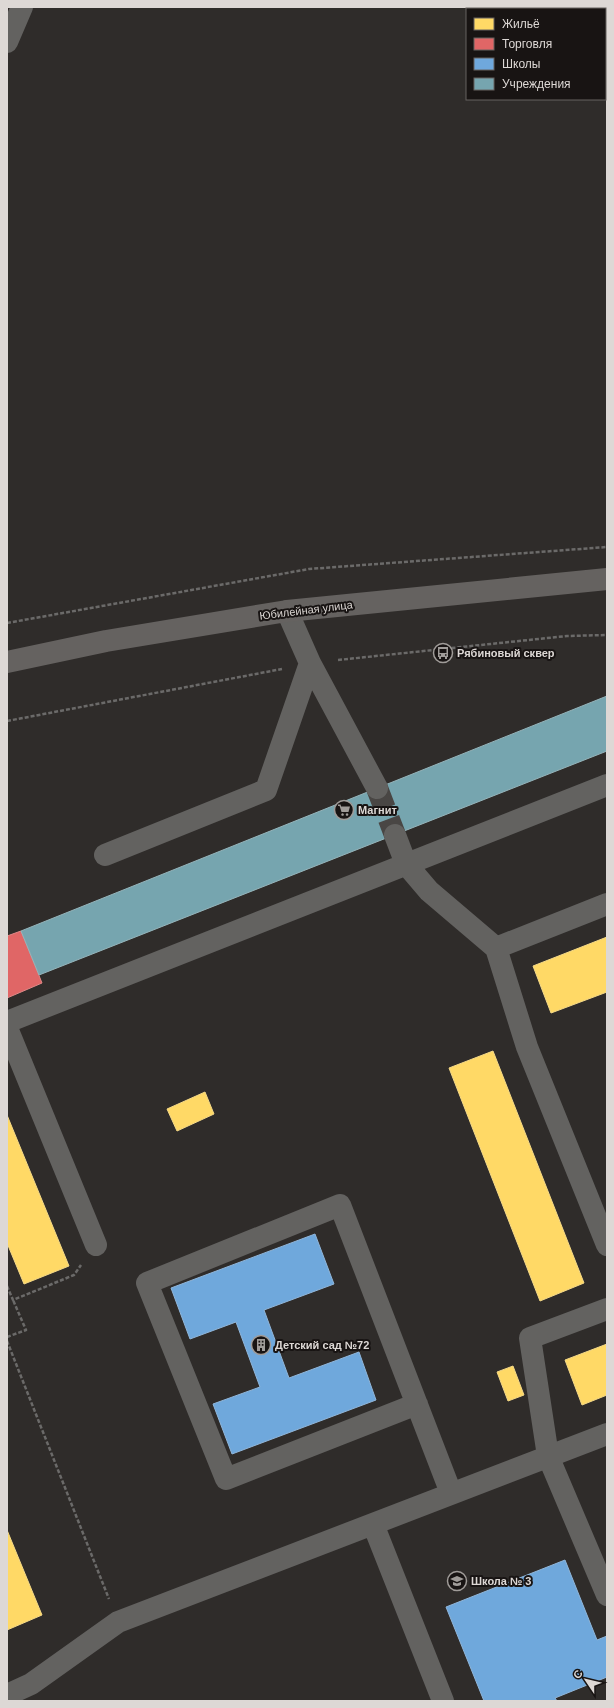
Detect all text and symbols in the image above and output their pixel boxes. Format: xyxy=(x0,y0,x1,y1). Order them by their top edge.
legend xyxy=(466,8,606,100)
text: Жильё xyxy=(502,17,540,31)
text: Торговля xyxy=(502,37,552,51)
text: Школы xyxy=(502,57,540,71)
text: Учреждения xyxy=(502,77,571,91)
street label: Юбилейная улица xyxy=(259,598,354,622)
bus stop icon: Рябиновый сквер xyxy=(432,642,454,664)
place label: Рябиновый сквер xyxy=(457,647,555,659)
supermarket icon: Магнит xyxy=(333,799,355,821)
place label: Магнит xyxy=(358,804,397,816)
building icon: Детский сад №72 xyxy=(250,1334,272,1356)
place label: Детский сад №72 xyxy=(275,1339,369,1351)
school or university icon: Школа № 3 xyxy=(446,1570,468,1592)
place label: Школа № 3 xyxy=(471,1575,531,1587)
north arrow xyxy=(566,1660,606,1700)
text: С xyxy=(571,1668,585,1681)

